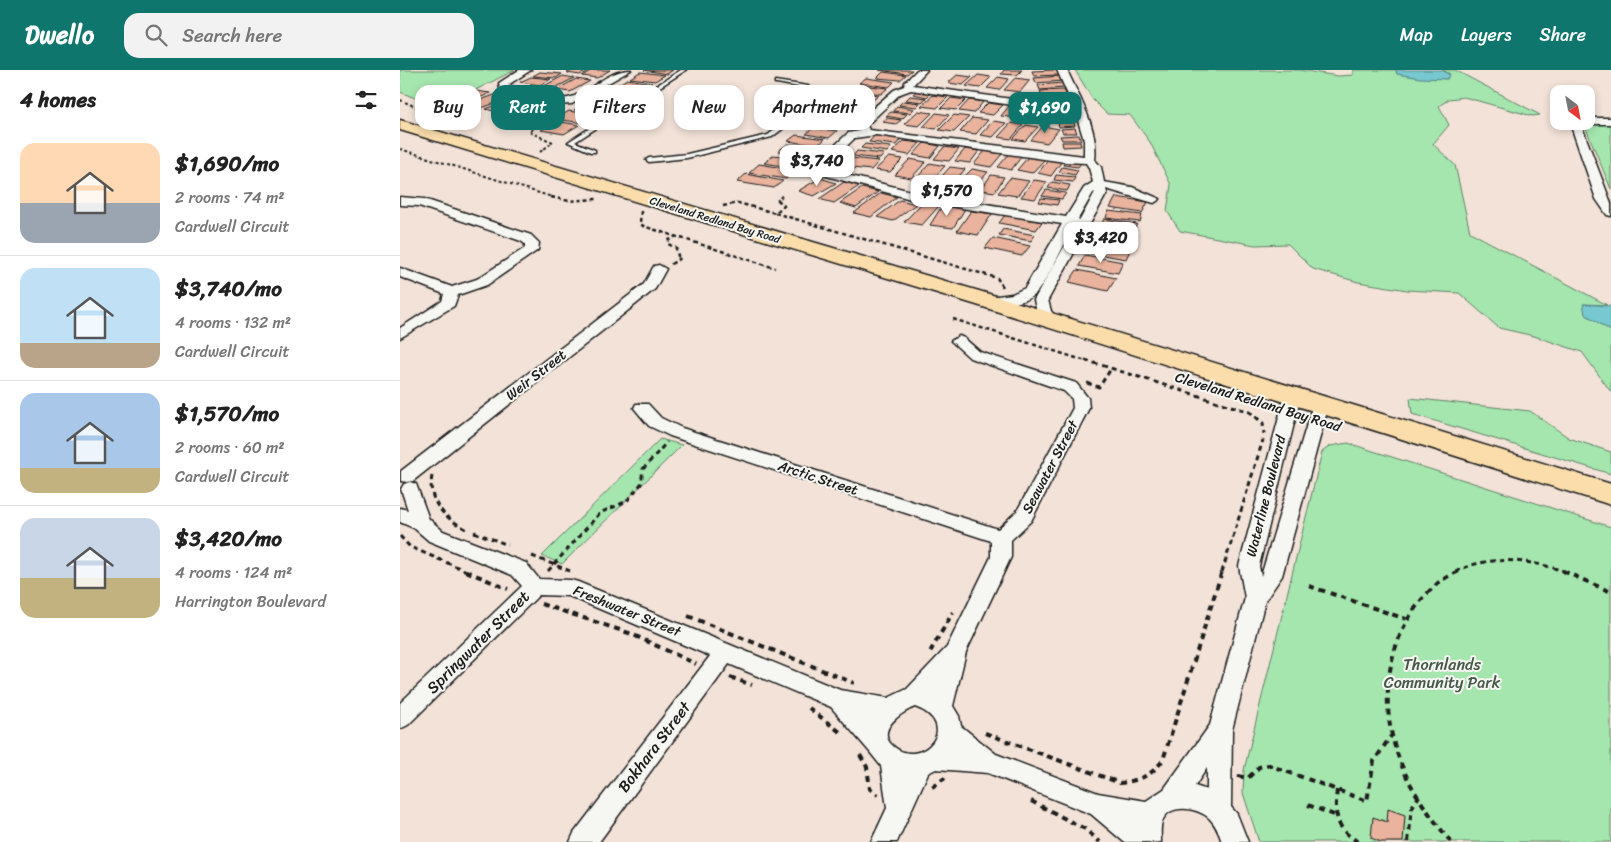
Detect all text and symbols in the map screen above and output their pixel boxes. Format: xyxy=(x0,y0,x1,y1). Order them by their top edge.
search box xyxy=(124,13,474,58)
text: Dwello xyxy=(25,14,94,56)
text: Search here xyxy=(182,19,282,52)
text: Map xyxy=(1400,19,1433,51)
text: Layers xyxy=(1461,19,1512,51)
text: Share xyxy=(1540,19,1586,51)
icon: search xyxy=(142,21,170,49)
text: 4 homes xyxy=(20,81,96,119)
chip: Buy xyxy=(415,85,481,130)
chip: Rent xyxy=(491,85,565,130)
chip: Filters xyxy=(575,85,664,130)
chip: New xyxy=(674,85,744,130)
chip: Apartment xyxy=(754,85,875,130)
north arrow xyxy=(1550,85,1595,130)
map controls xyxy=(1550,85,1595,130)
icon: filters xyxy=(352,86,380,114)
pin: $1,690 xyxy=(1004,92,1086,134)
text: $1,690 xyxy=(1020,93,1070,122)
pin: $3,740 xyxy=(776,144,858,187)
text: $1,690/mo xyxy=(175,145,279,183)
text: $3,740 xyxy=(790,146,844,175)
icon: home xyxy=(60,163,120,223)
pin: $1,570 xyxy=(906,174,988,217)
text: $1,570 xyxy=(922,176,972,205)
text: 2 rooms · 74 m² xyxy=(175,183,285,212)
street label: Cleveland Redland Bay Road xyxy=(647,191,784,249)
text: Cardwell Circuit xyxy=(175,212,290,241)
pin: $3,420 xyxy=(1060,222,1142,264)
text: $3,420 xyxy=(1074,223,1128,252)
text: $3,740/mo xyxy=(175,270,282,308)
icon: home xyxy=(60,288,120,348)
text: 4 rooms · 132 m² xyxy=(175,308,291,337)
text: Cardwell Circuit xyxy=(175,337,290,366)
street label: Weir Street xyxy=(500,343,572,407)
street label: Cleveland Redland Bay Road xyxy=(1172,365,1346,440)
text: $1,570/mo xyxy=(175,395,279,433)
icon: home xyxy=(60,413,120,473)
street label: Seawater Street xyxy=(1015,415,1086,518)
street label: Waterline Boulevard xyxy=(1239,431,1294,559)
text: 2 rooms · 60 m² xyxy=(175,433,285,462)
street label: Arctic Street xyxy=(774,453,861,503)
text: Cardwell Circuit xyxy=(175,462,290,491)
text: $3,420/mo xyxy=(175,520,282,558)
icon: home xyxy=(60,538,120,598)
text: 4 rooms · 124 m² xyxy=(175,558,292,587)
street label: Freshwater Street xyxy=(569,578,686,644)
street label: Springwater Street xyxy=(419,583,537,701)
text: Harrington Boulevard xyxy=(175,587,326,616)
park label: Thornlands Community Park xyxy=(1384,650,1501,697)
street label: Bokhara Street xyxy=(610,695,699,799)

